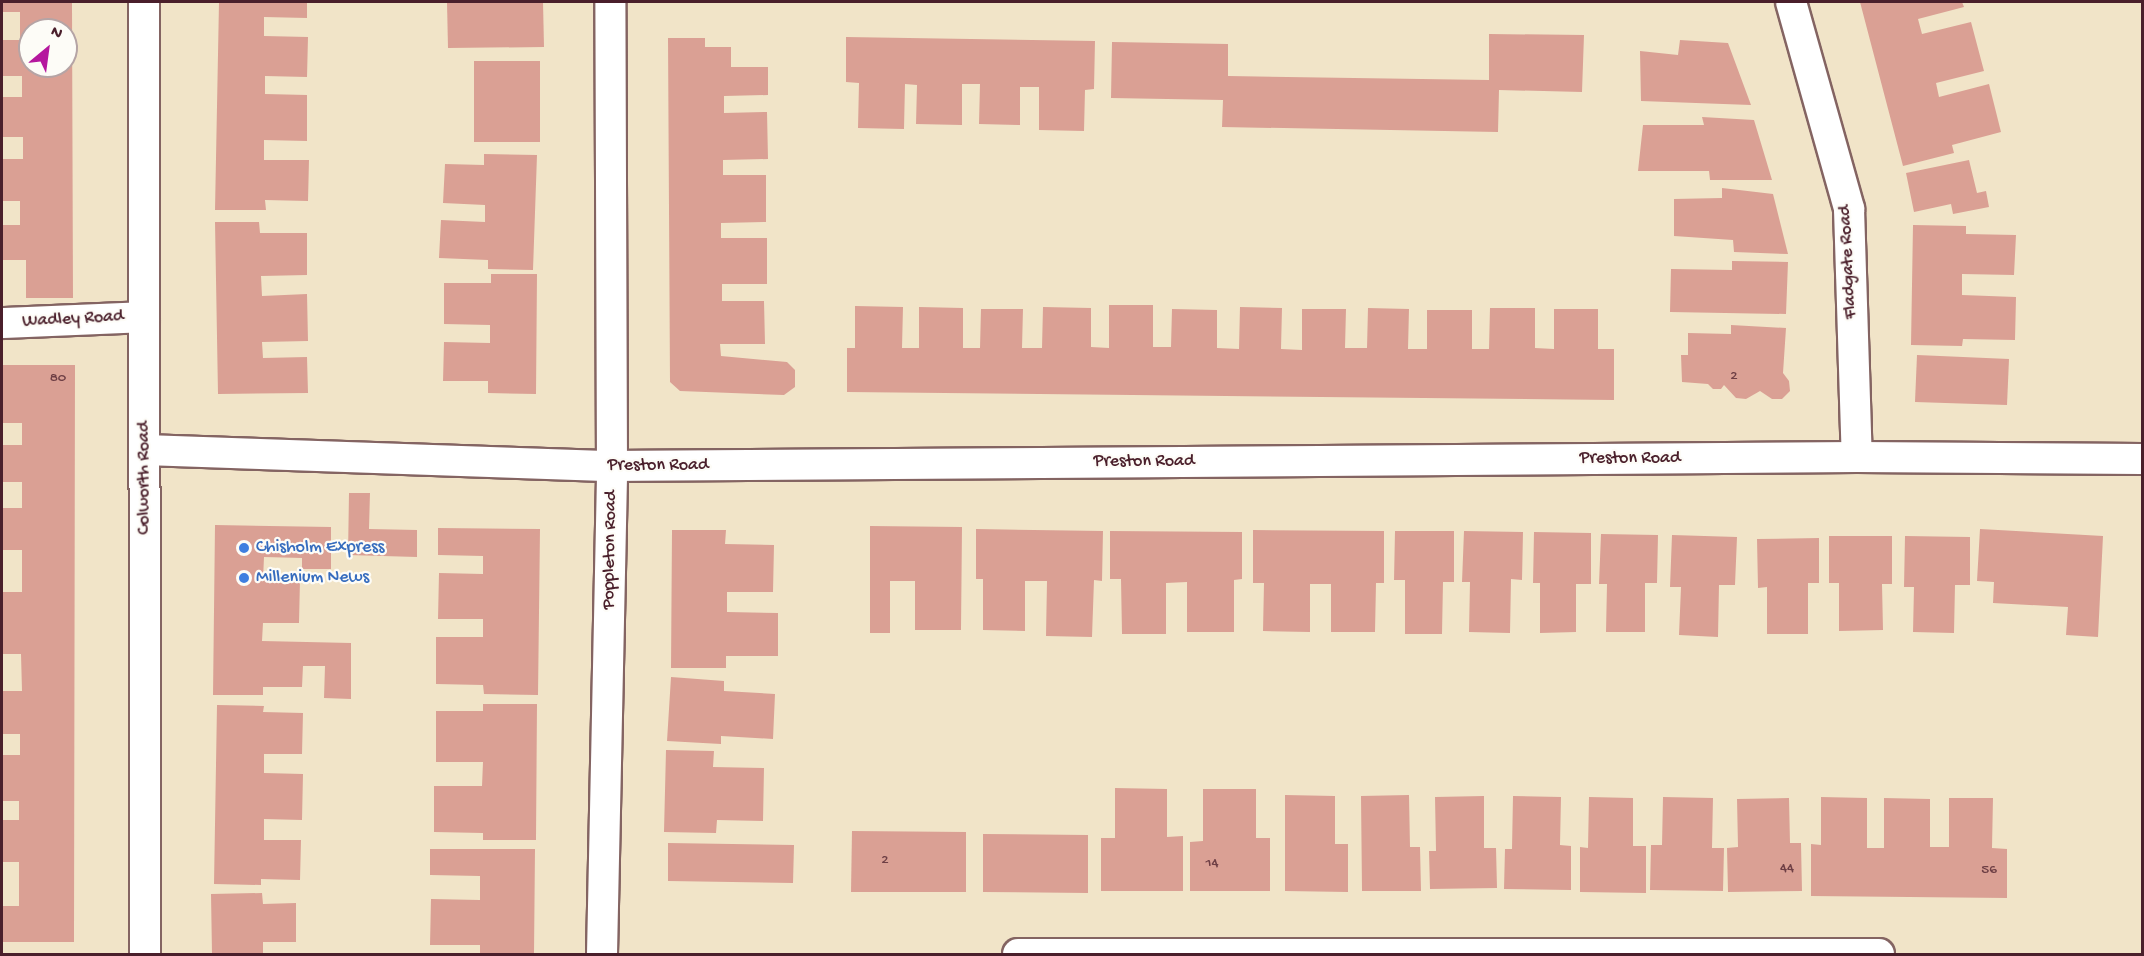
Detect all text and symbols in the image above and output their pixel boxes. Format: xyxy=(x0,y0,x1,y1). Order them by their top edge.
north arrow xyxy=(18,18,78,78)
text: N xyxy=(47,23,65,44)
street label: Fladgate Road xyxy=(1835,204,1863,320)
street label: Wadley Road xyxy=(22,307,124,333)
house number: 2 xyxy=(1730,368,1738,386)
house number: 80 xyxy=(50,370,66,388)
street label: Colworth Road xyxy=(134,421,156,535)
street label: Preston Road xyxy=(1579,448,1681,470)
street label: Preston Road xyxy=(1093,451,1195,473)
street label: Preston Road xyxy=(607,455,709,477)
street label: Poppleton Road xyxy=(599,490,623,610)
place label: Chisholm Express xyxy=(256,537,384,559)
marker: Chisholm Express xyxy=(237,541,251,555)
place label: Millenium News xyxy=(256,567,369,589)
marker: Millenium News xyxy=(237,571,251,585)
house number: 2 xyxy=(881,852,889,870)
house number: 14 xyxy=(1205,855,1219,873)
house number: 44 xyxy=(1780,860,1794,878)
house number: 56 xyxy=(1981,862,1997,880)

